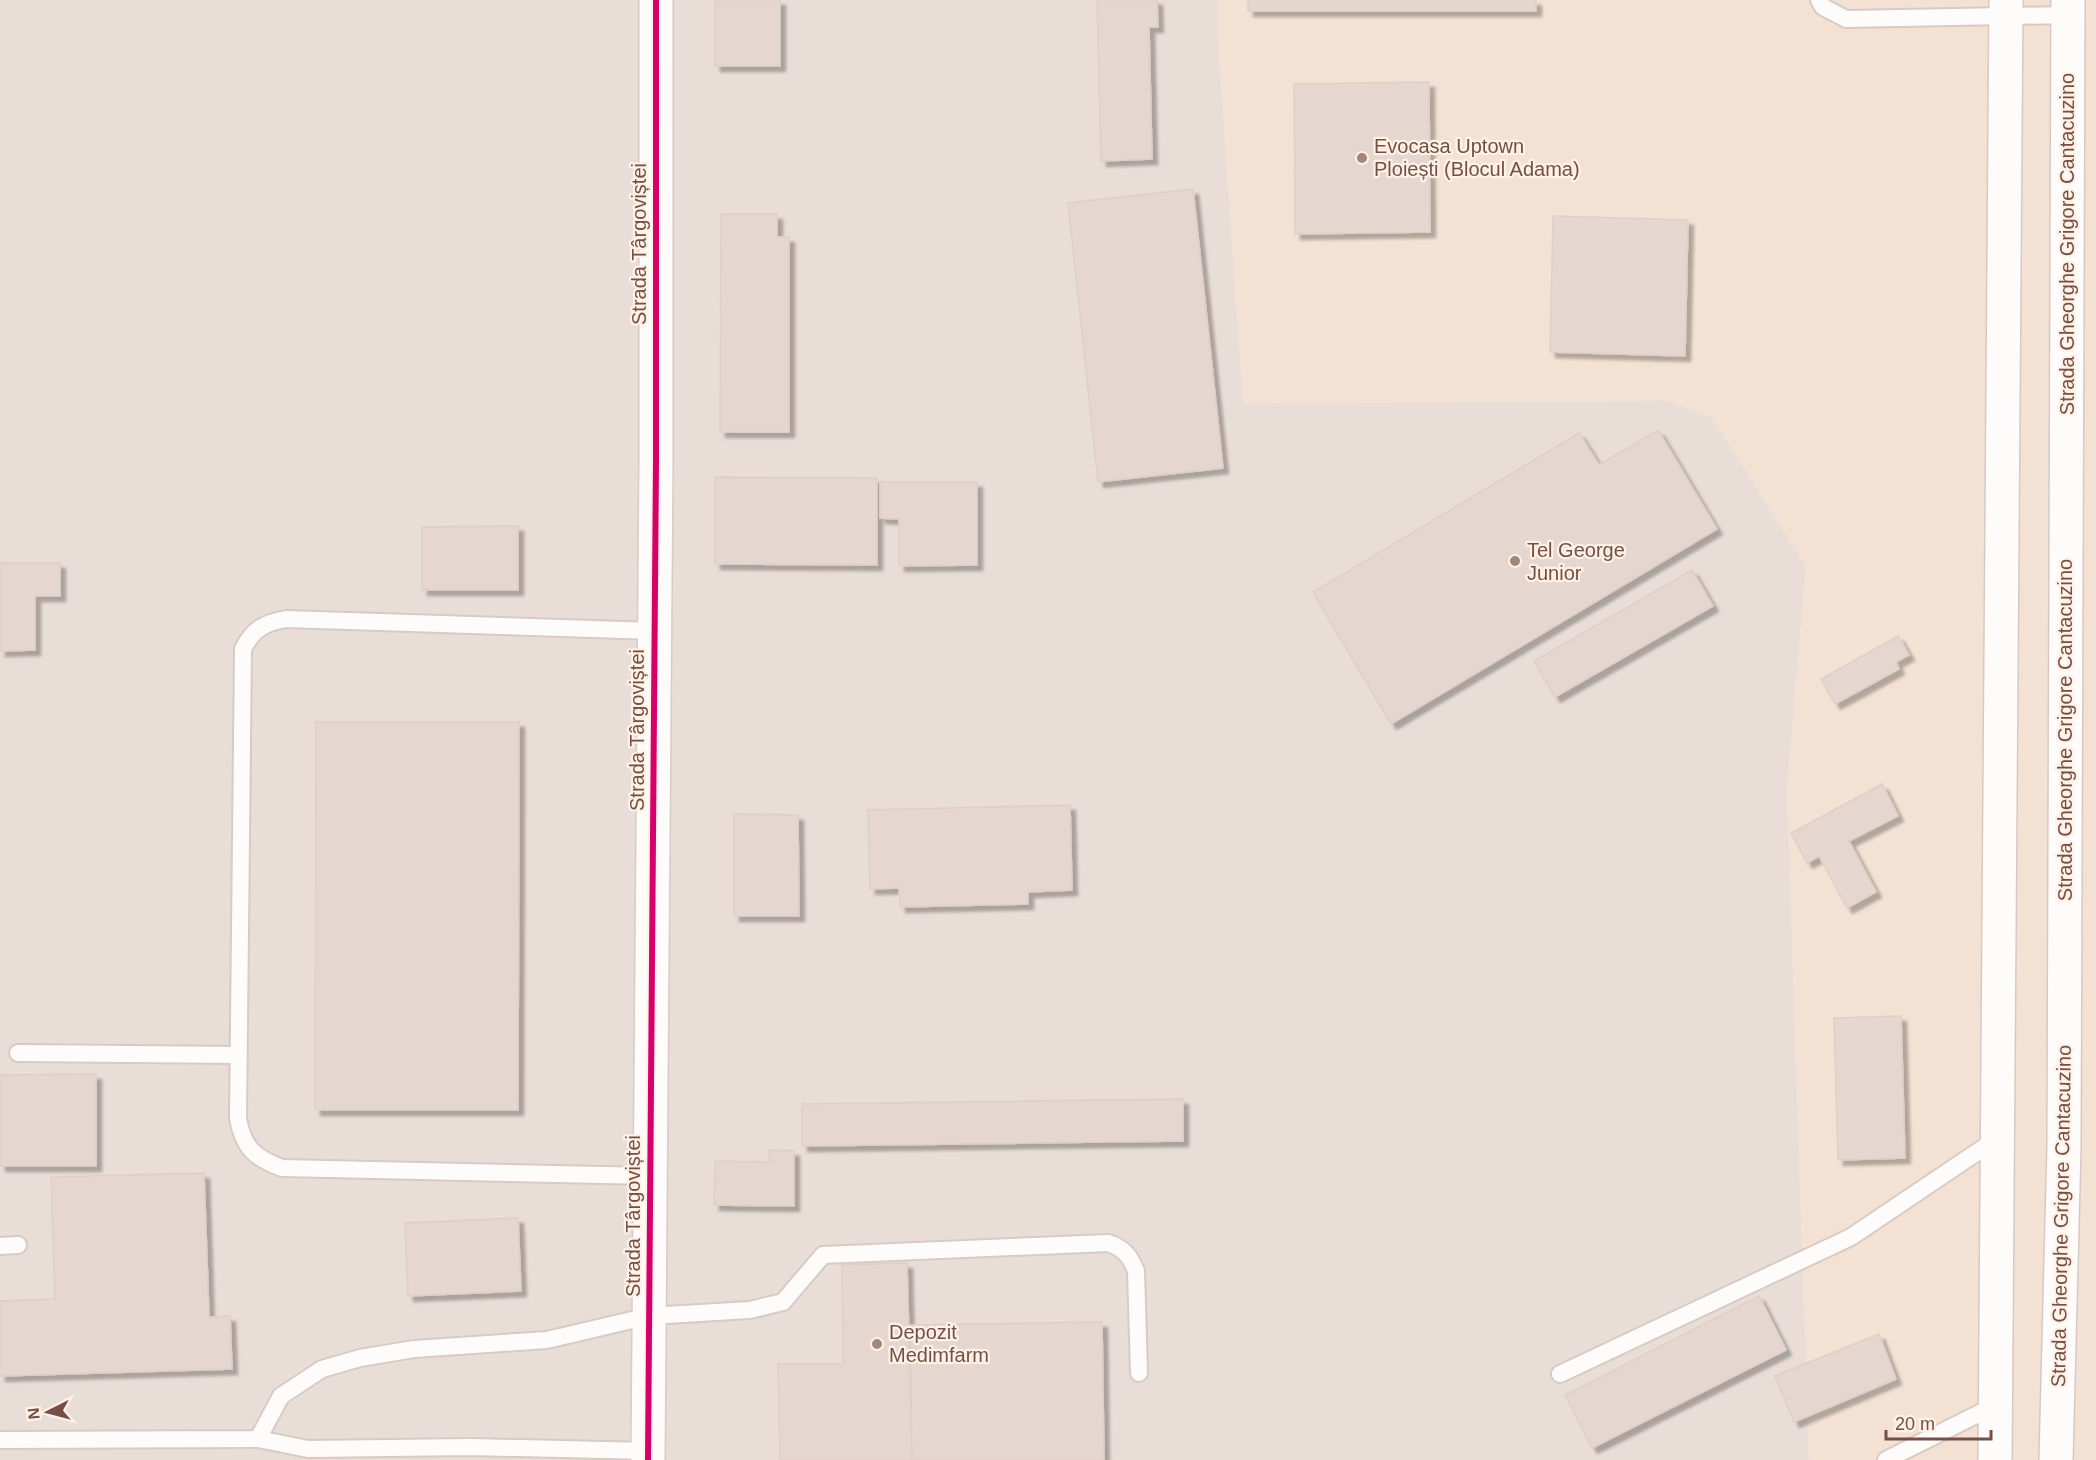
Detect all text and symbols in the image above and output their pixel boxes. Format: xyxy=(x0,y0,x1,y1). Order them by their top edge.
street label: Strada Gheorghe Grigore Cantacuzino xyxy=(2056,73,2078,415)
place label: Evocasa Uptown Ploiești (Blocul Adama) xyxy=(1374,135,1580,180)
marker: Evocasa Uptown Ploiești (Blocul Adama) xyxy=(1355,151,1369,165)
street label: Strada Târgoviștei xyxy=(628,163,650,325)
place label: Tel George Junior xyxy=(1527,539,1625,584)
marker: Tel George Junior xyxy=(1508,554,1522,568)
street label: Strada Gheorghe Grigore Cantacuzino xyxy=(2054,559,2076,901)
street label: Strada Târgoviștei xyxy=(626,649,648,811)
street label: Strada Gheorghe Grigore Cantacuzino xyxy=(2047,1045,2075,1387)
street label: Strada Târgoviștei xyxy=(622,1135,644,1297)
place label: Depozit Medimfarm xyxy=(889,1321,989,1366)
marker: Depozit Medimfarm xyxy=(870,1337,884,1351)
north arrow xyxy=(18,1382,78,1442)
scale bar xyxy=(1886,1403,1991,1441)
text: N xyxy=(25,1407,43,1420)
text: 20 m xyxy=(1895,1414,1935,1434)

